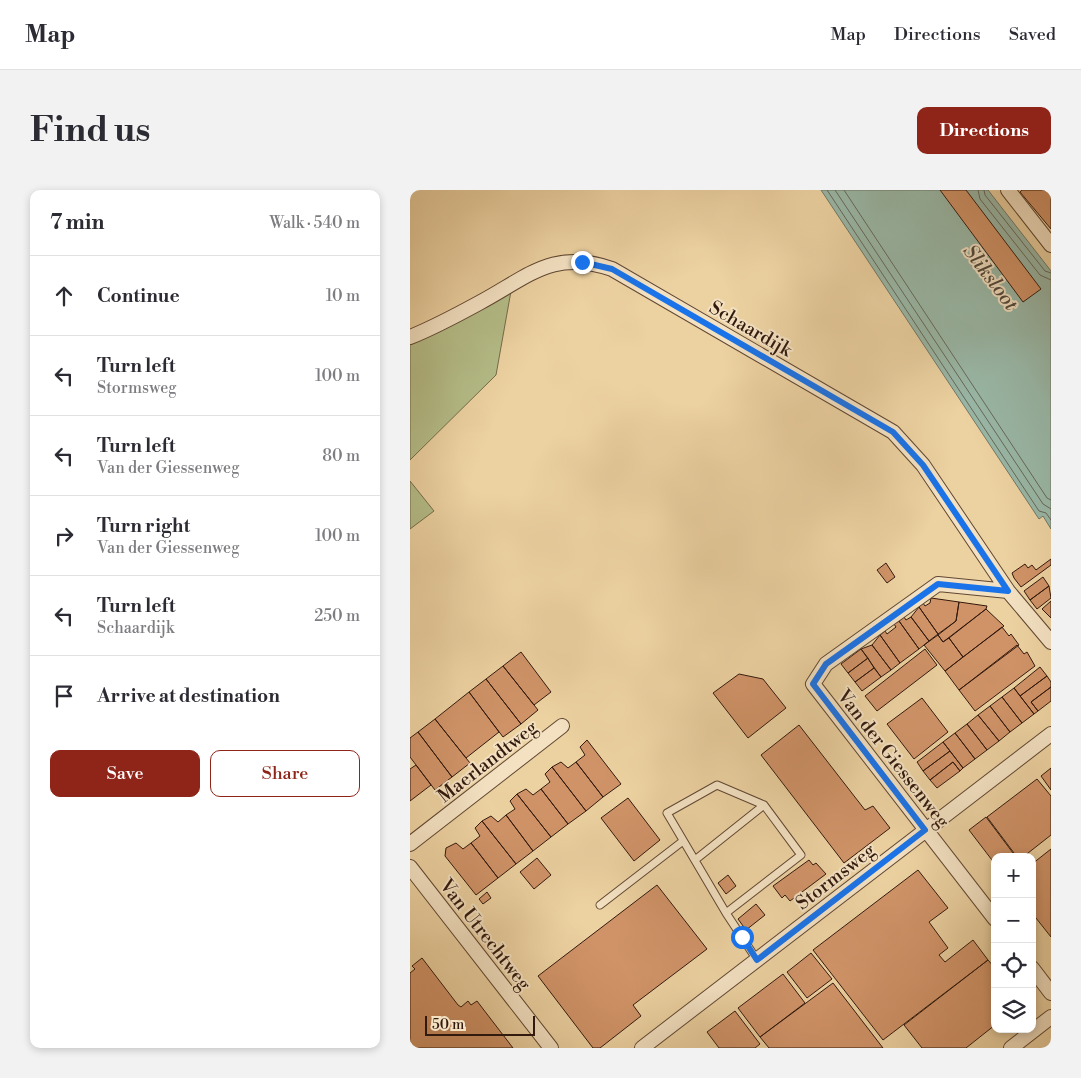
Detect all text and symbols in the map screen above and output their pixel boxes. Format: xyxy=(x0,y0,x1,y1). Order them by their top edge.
text: Map xyxy=(25,20,75,50)
text: Map xyxy=(830,23,866,46)
text: Directions xyxy=(894,23,981,46)
text: Saved xyxy=(1009,23,1056,46)
button: Directions xyxy=(917,107,1051,154)
text: Find us xyxy=(30,109,150,152)
text: 7 min xyxy=(50,210,104,236)
text: Walk · 540 m xyxy=(270,213,360,233)
water label: Sliksloot xyxy=(957,240,1023,316)
route end xyxy=(571,251,594,274)
icon: ahead xyxy=(50,282,78,310)
text: Continue xyxy=(97,284,180,308)
text: 10 m xyxy=(326,286,360,306)
street label: Schaardijk xyxy=(705,296,797,363)
text: Turn left xyxy=(97,354,176,378)
icon: left xyxy=(50,362,78,390)
text: 100 m xyxy=(315,366,360,386)
text: Stormsweg xyxy=(97,378,177,398)
text: Turn left xyxy=(97,434,176,458)
icon: left xyxy=(50,442,78,470)
text: 80 m xyxy=(322,446,360,466)
text: Van der Giessenweg xyxy=(97,458,239,478)
text: Turn right xyxy=(97,514,190,538)
icon: right xyxy=(50,522,78,550)
text: 100 m xyxy=(315,526,360,546)
text: Van der Giessenweg xyxy=(97,538,239,558)
text: Turn left xyxy=(97,594,176,618)
icon: left xyxy=(50,602,78,630)
text: 250 m xyxy=(314,606,360,626)
text: Schaardijk xyxy=(97,618,174,638)
icon: arrive xyxy=(50,682,78,710)
text: Arrive at destination xyxy=(97,684,280,708)
street label: Van der Giessenweg xyxy=(831,684,955,833)
street label: Maerlandtweg xyxy=(433,715,543,808)
button: Save xyxy=(50,750,200,797)
button: Share xyxy=(210,750,360,797)
street label: Stormsweg xyxy=(791,838,880,915)
map controls xyxy=(991,853,1036,1033)
button: + xyxy=(991,853,1036,898)
street label: Van Utrechtweg xyxy=(434,873,536,995)
button: − xyxy=(991,898,1036,943)
route start xyxy=(731,926,754,949)
button: locate xyxy=(991,943,1036,988)
button: layers xyxy=(991,988,1036,1033)
scale bar xyxy=(425,1013,535,1036)
text: 50 m xyxy=(432,1016,464,1034)

